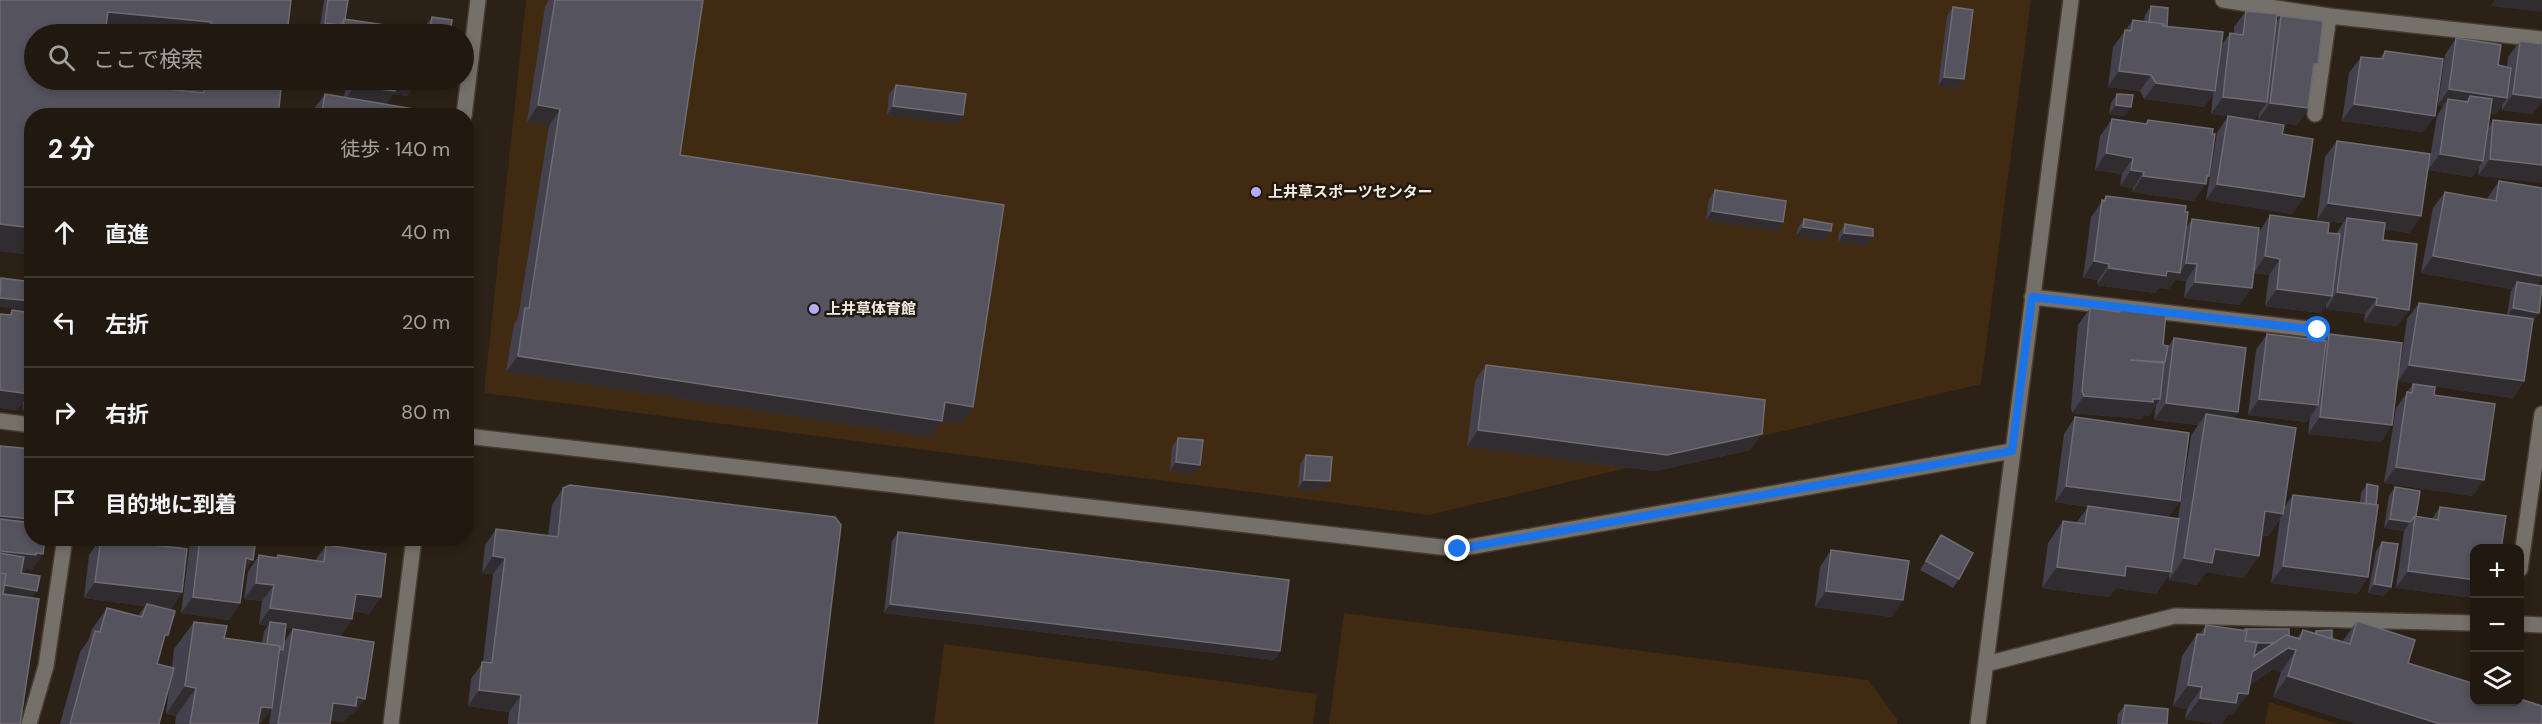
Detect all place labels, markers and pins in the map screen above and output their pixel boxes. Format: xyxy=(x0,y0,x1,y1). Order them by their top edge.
place label: 上井草スポーツセンター xyxy=(1268,182,1433,202)
marker: 上井草スポーツセンター xyxy=(1249,185,1263,199)
place label: 上井草体育館 xyxy=(826,299,916,319)
marker: 上井草体育館 xyxy=(807,302,821,316)

